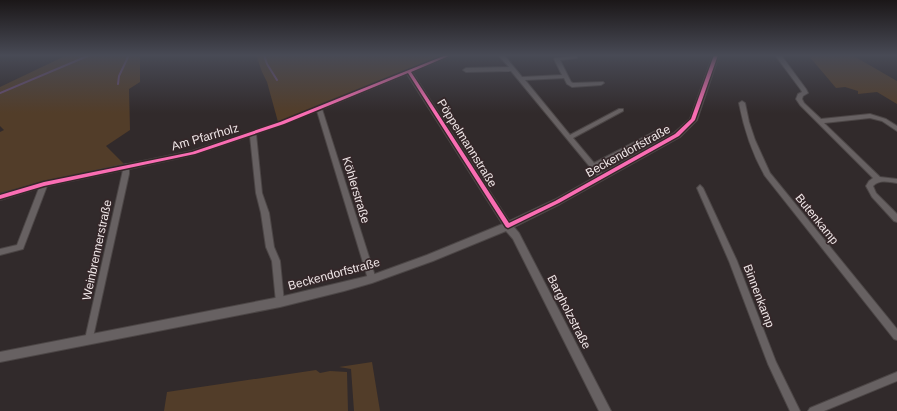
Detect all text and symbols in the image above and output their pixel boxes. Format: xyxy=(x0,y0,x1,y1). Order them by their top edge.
street label: Pöppelmannstraße xyxy=(434,96,500,190)
street label: Am Pfarrholz xyxy=(170,121,240,153)
street label: Beckendorfstraße xyxy=(583,122,673,180)
street label: Köhlerstraße xyxy=(339,155,373,225)
street label: Butenkamp xyxy=(792,191,842,247)
street label: Weinbrennerstraße xyxy=(79,198,115,302)
street label: Beckendorfstraße xyxy=(286,255,382,293)
street label: Binnenkamp xyxy=(741,262,778,330)
street label: Bargholzstraße xyxy=(544,273,594,352)

